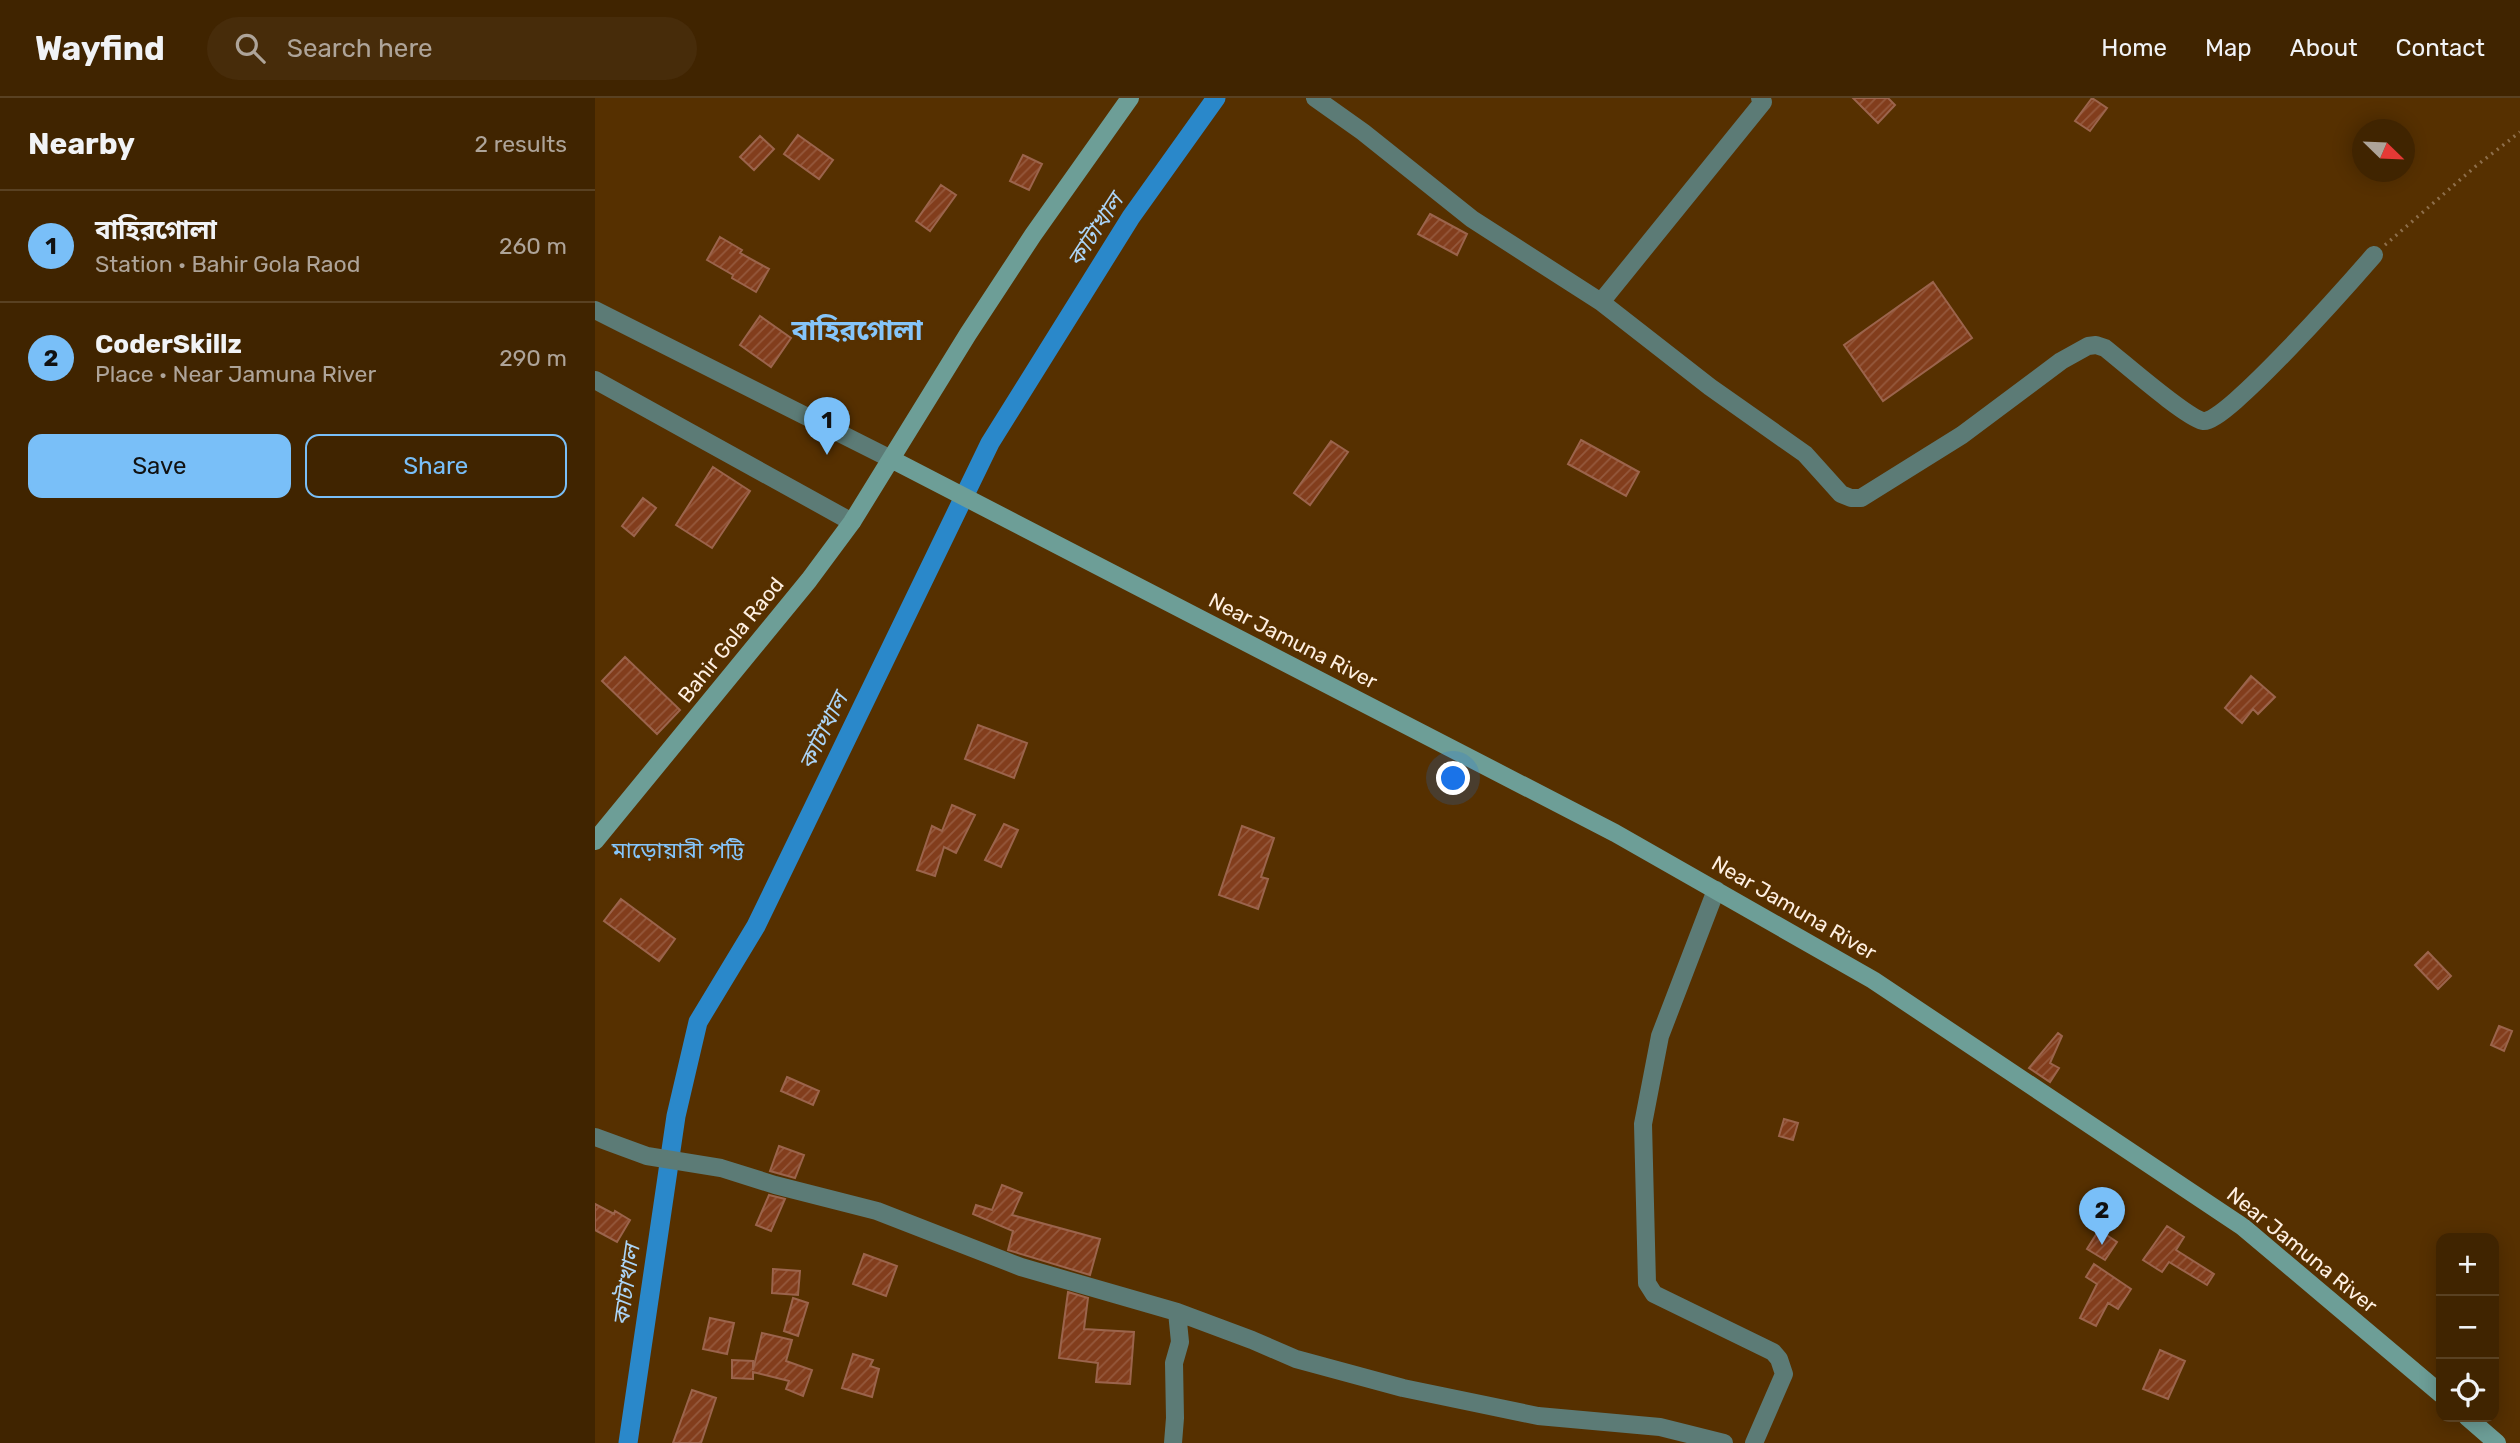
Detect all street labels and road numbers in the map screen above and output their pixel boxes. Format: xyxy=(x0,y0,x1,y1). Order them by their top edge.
street label: Bahir Gola Raod xyxy=(672,572,789,707)
street label: Near Jamuna River xyxy=(1205,587,1382,694)
street label: Near Jamuna River xyxy=(1707,850,1881,965)
street label: Near Jamuna River xyxy=(2222,1181,2382,1318)

